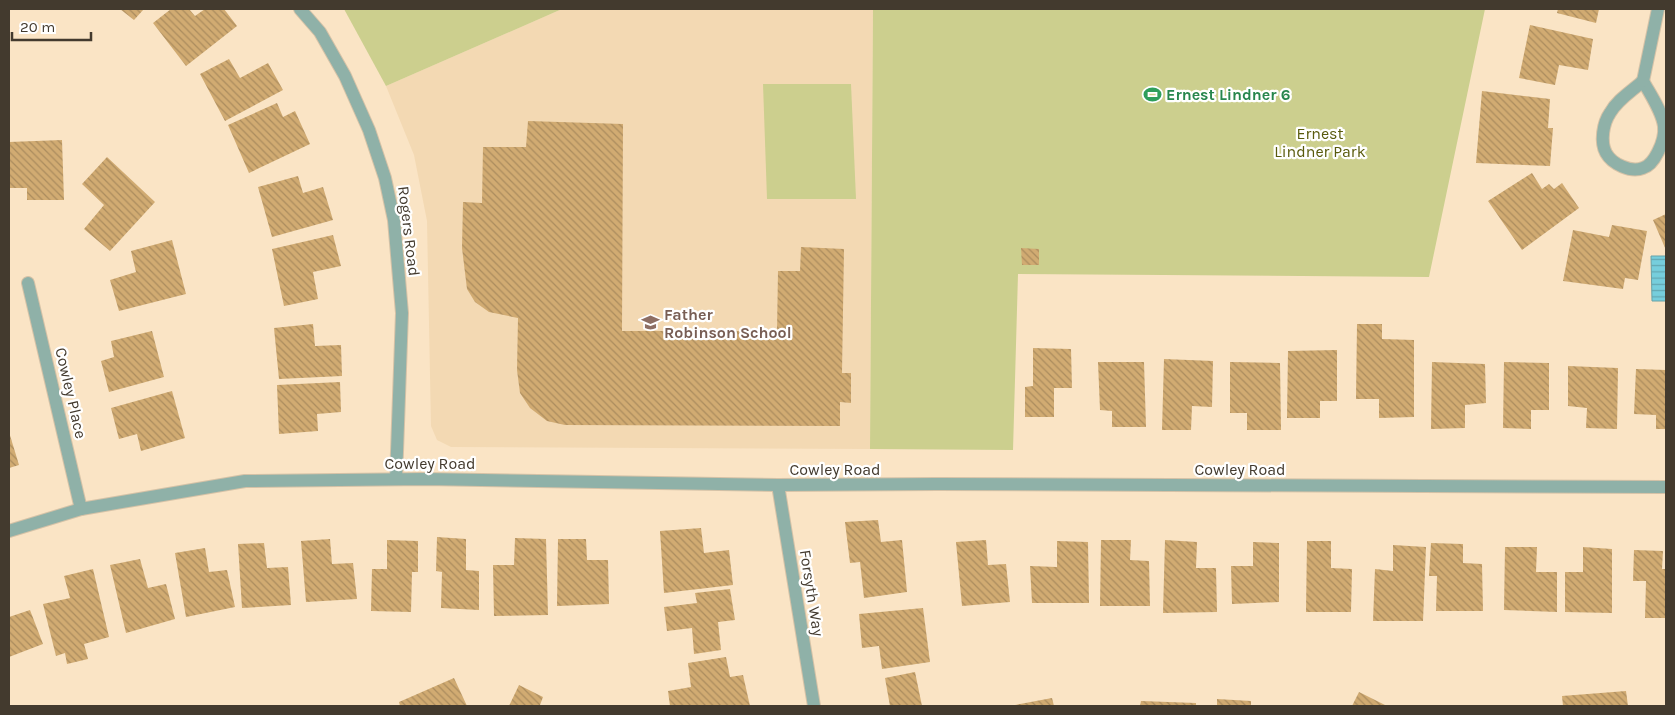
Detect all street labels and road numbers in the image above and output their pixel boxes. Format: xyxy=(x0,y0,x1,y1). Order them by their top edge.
street label: Rogers Road xyxy=(394,185,424,277)
street label: Cowley Place xyxy=(51,346,91,440)
street label: Cowley Road xyxy=(385,454,475,473)
street label: Cowley Road xyxy=(790,460,880,479)
street label: Cowley Road xyxy=(1195,460,1285,479)
street label: Forsyth Way xyxy=(796,548,828,638)

